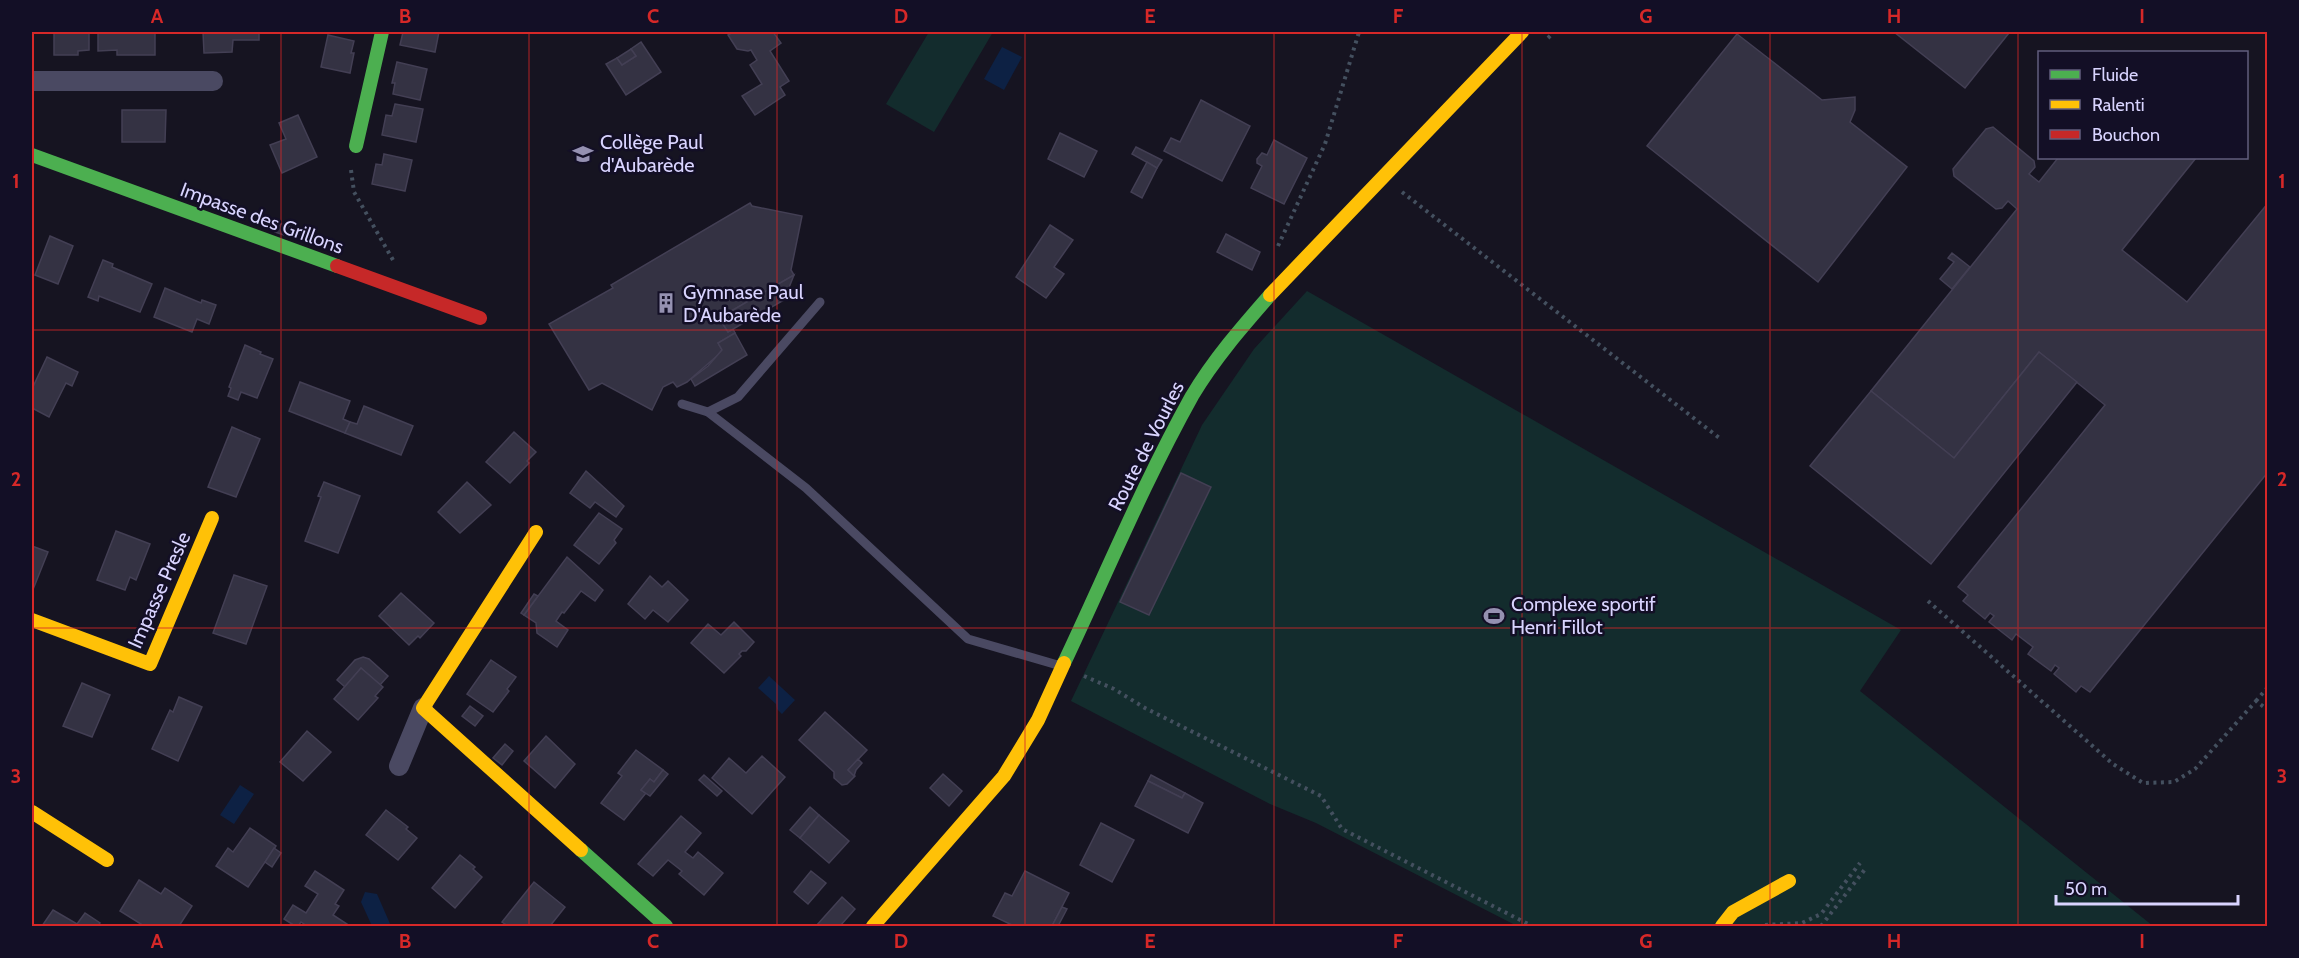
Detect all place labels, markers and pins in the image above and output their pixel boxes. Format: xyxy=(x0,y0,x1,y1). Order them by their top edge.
place label: Collège Paul d'Aubarède xyxy=(600,130,704,177)
school or university icon: Collège Paul d'Aubarède xyxy=(571,142,595,166)
place label: Gymnase Paul D'Aubarède xyxy=(683,280,804,327)
building icon: Gymnase Paul D'Aubarède xyxy=(654,291,678,315)
place label: Complexe sportif Henri Fillot xyxy=(1511,592,1656,639)
sports icon: Complexe sportif Henri Fillot xyxy=(1482,604,1506,628)

